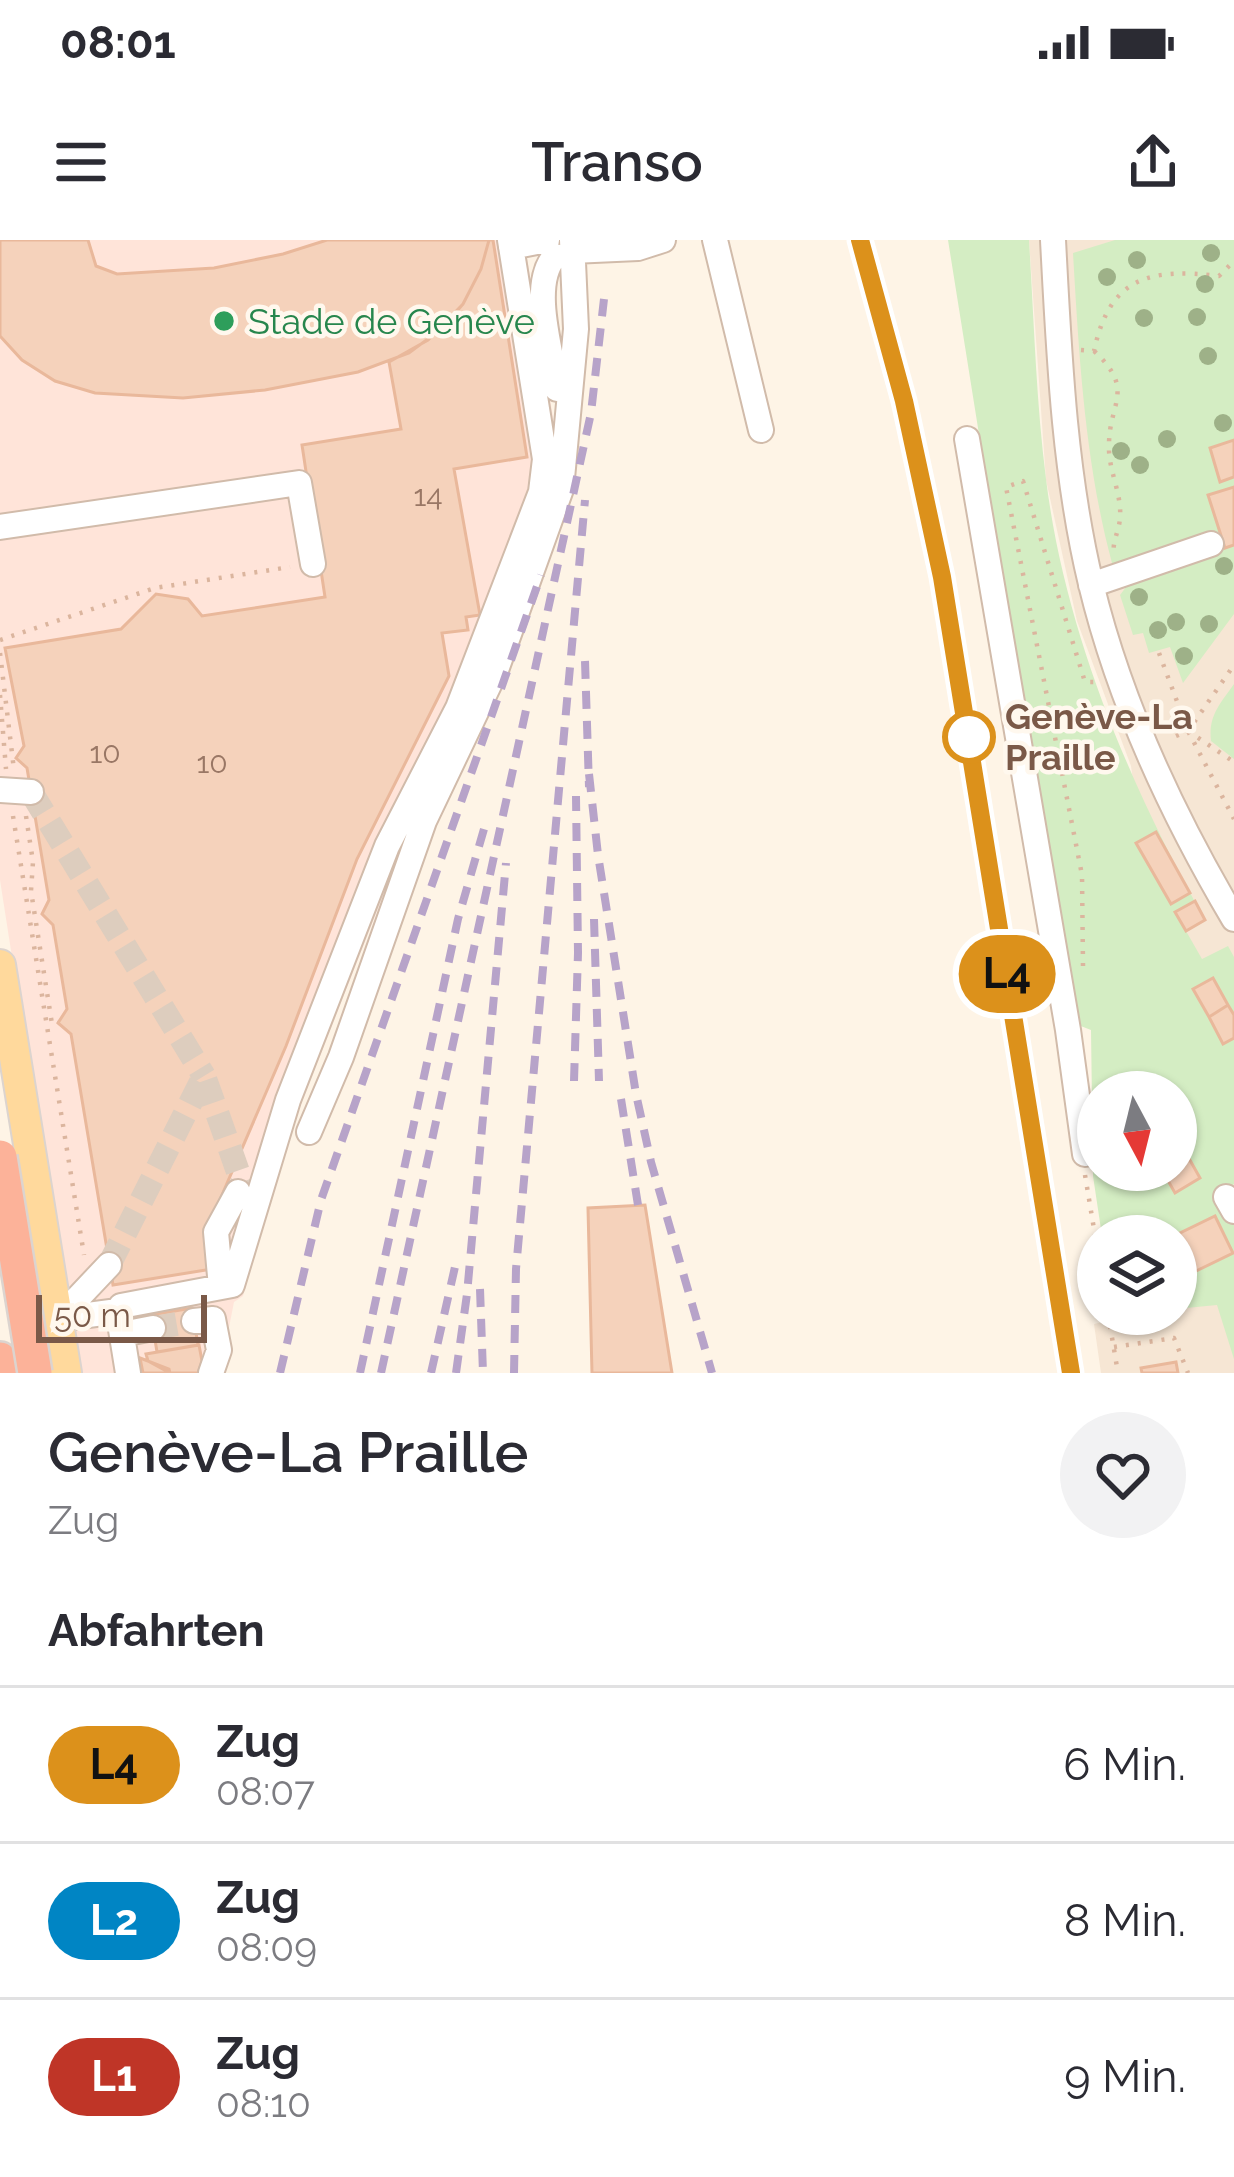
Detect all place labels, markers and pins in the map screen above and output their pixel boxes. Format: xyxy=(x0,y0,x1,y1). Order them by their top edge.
place label: Stade de Genève xyxy=(248,300,535,342)
marker: Stade de Genève xyxy=(211,308,237,334)
place label: Genève-La Praille xyxy=(1005,695,1193,778)
marker: Genève-La Praille xyxy=(944,712,994,762)

